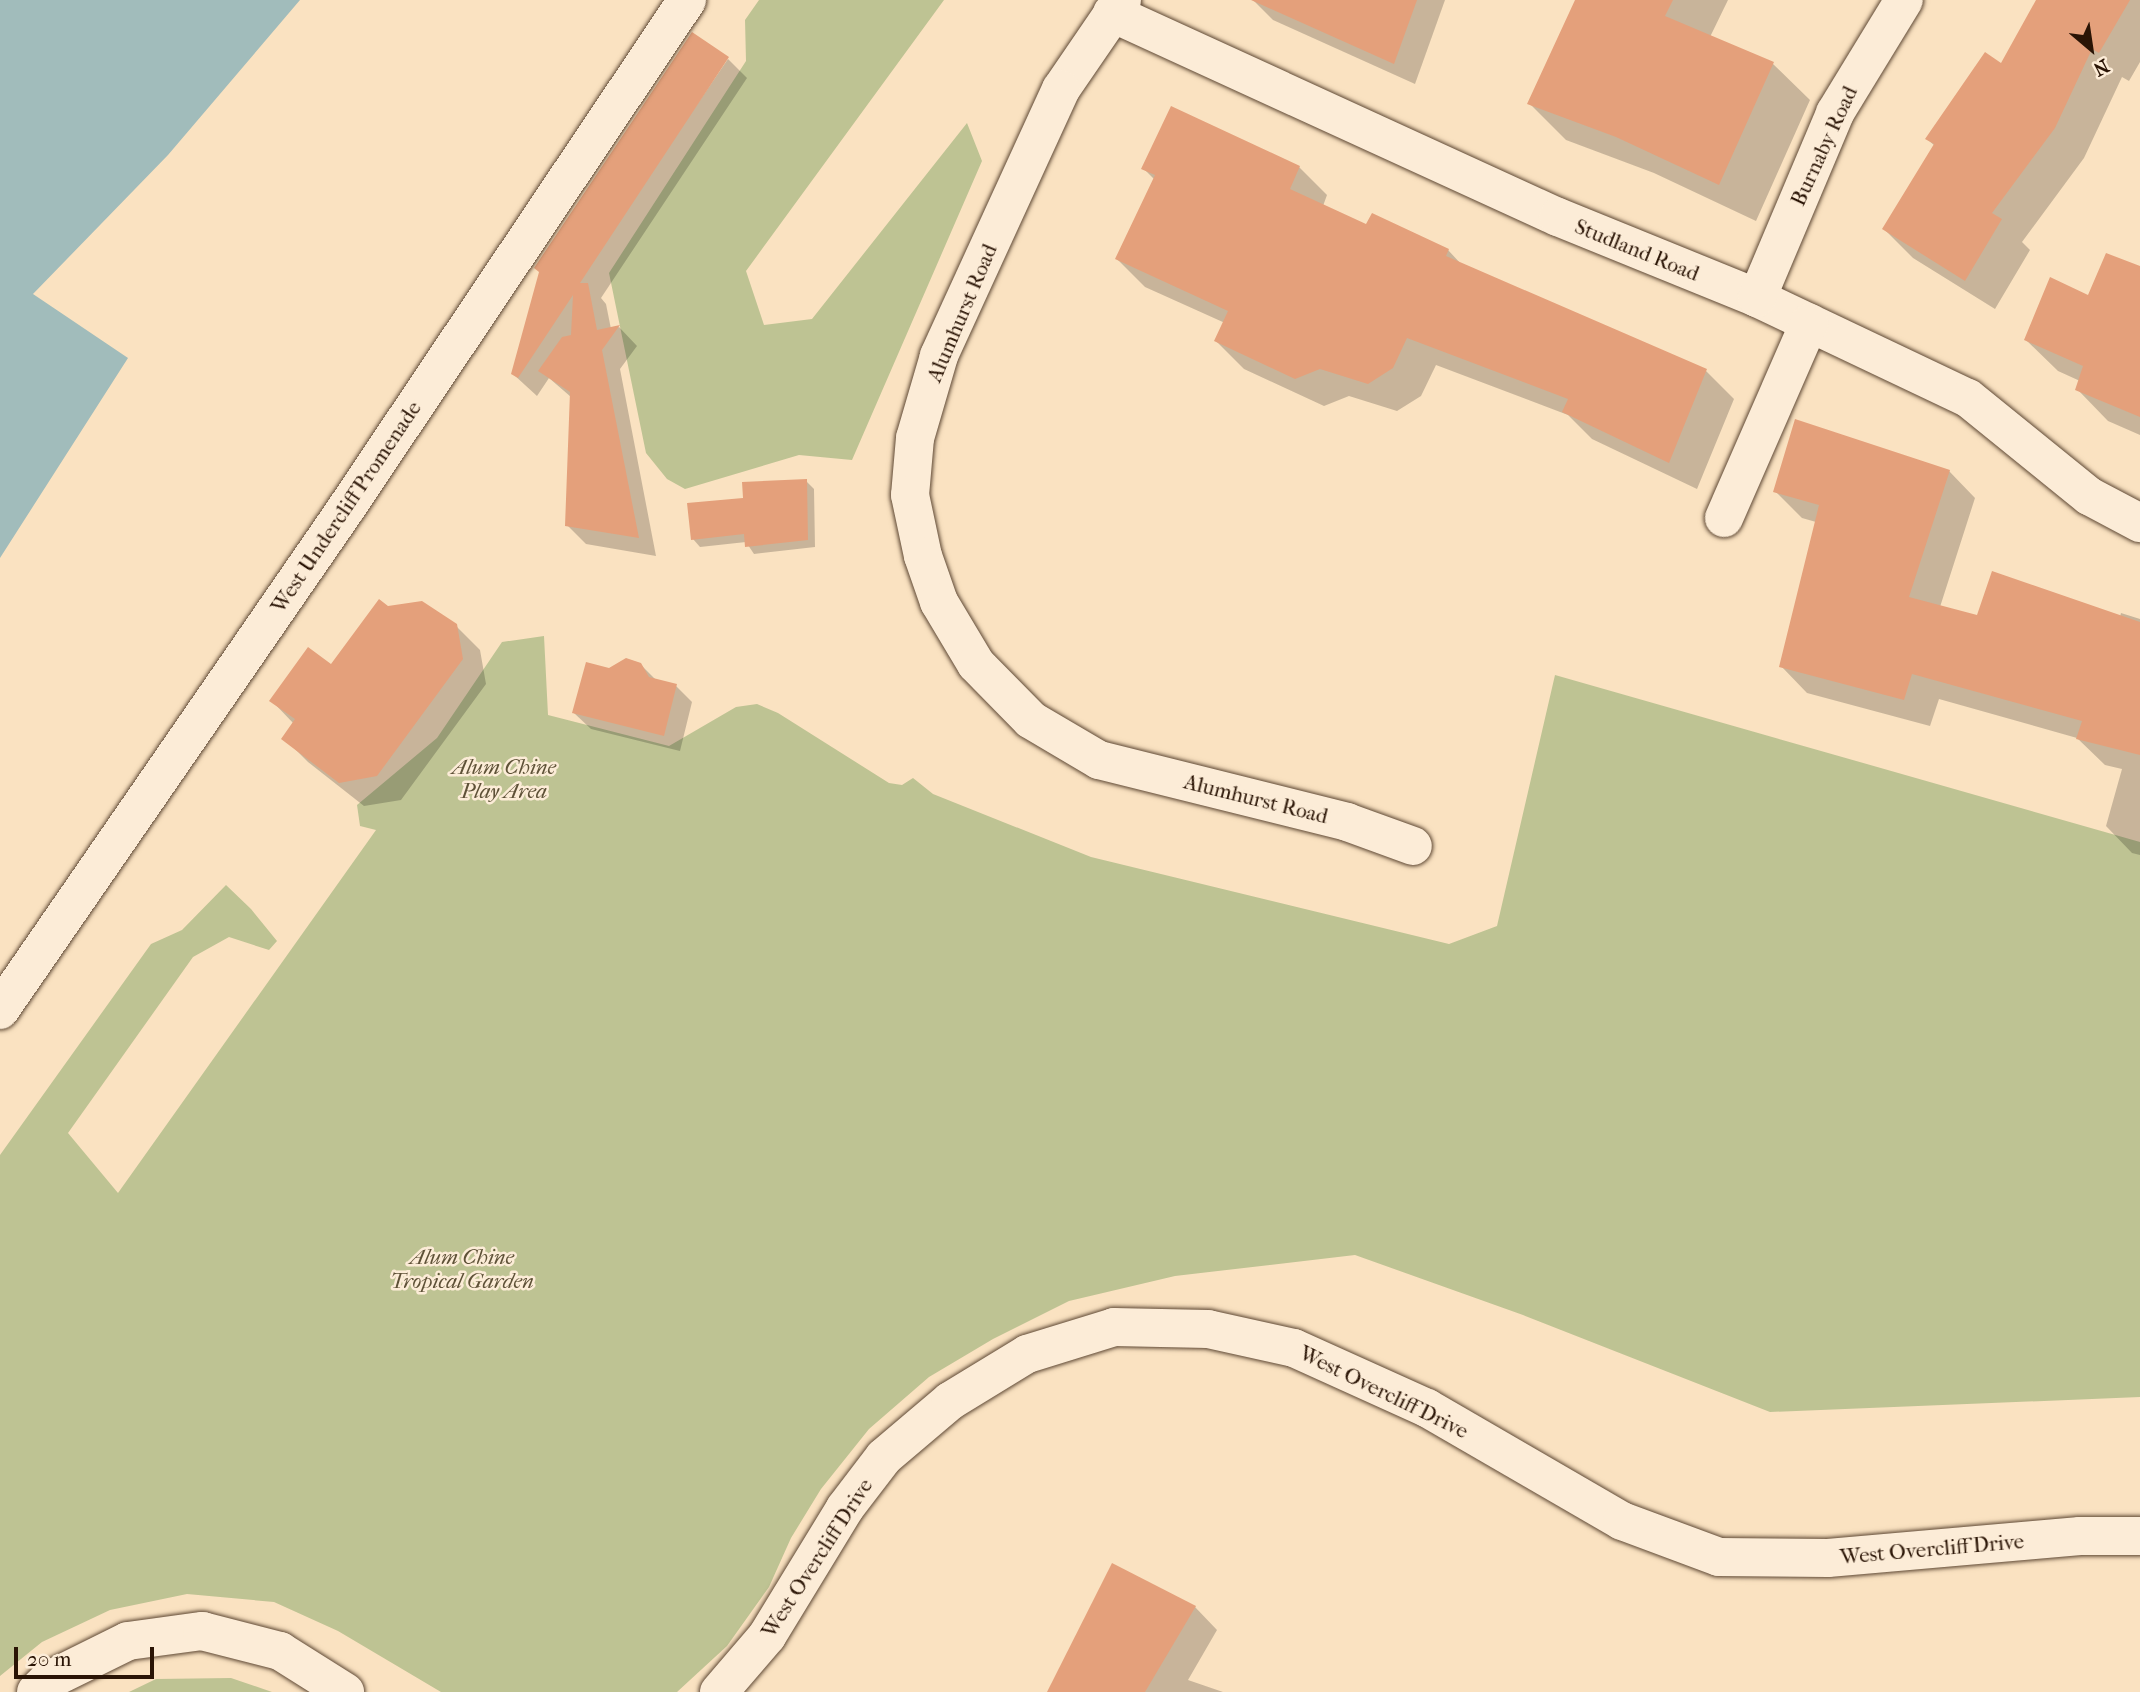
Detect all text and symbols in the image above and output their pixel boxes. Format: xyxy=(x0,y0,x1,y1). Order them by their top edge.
north arrow xyxy=(2056,14,2126,84)
text: N xyxy=(2090,54,2113,80)
street label: Burnaby Road xyxy=(1785,82,1863,210)
street label: Studland Road xyxy=(1571,214,1703,286)
street label: Alumhurst Road xyxy=(922,240,1002,386)
street label: West Undercliff Promenade xyxy=(266,396,426,618)
park label: Alum Chine Play Area xyxy=(452,754,556,804)
street label: Alumhurst Road xyxy=(1181,769,1331,829)
park label: Alum Chine Tropical Garden xyxy=(390,1244,534,1294)
street label: West Overcliff Drive xyxy=(1295,1340,1473,1444)
street label: West Overcliff Drive xyxy=(756,1474,878,1642)
street label: West Overcliff Drive xyxy=(1839,1528,2025,1570)
scale bar xyxy=(18,1632,158,1676)
text: 20 m xyxy=(27,1647,71,1671)

